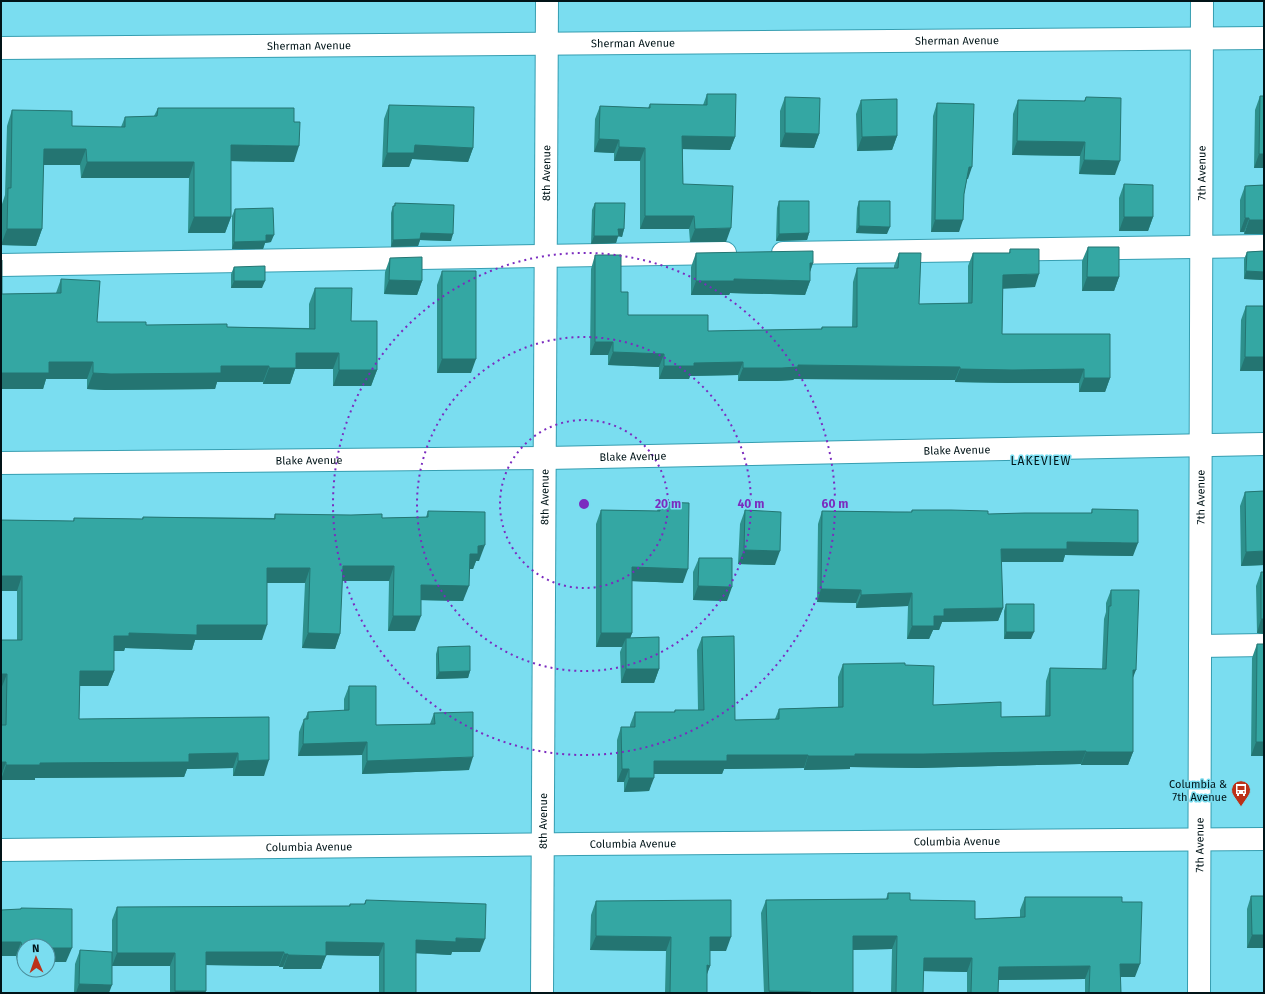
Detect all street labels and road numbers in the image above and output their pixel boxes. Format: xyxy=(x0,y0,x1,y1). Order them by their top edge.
street label: Sherman Avenue xyxy=(915,34,999,47)
street label: Sherman Avenue xyxy=(591,36,675,50)
street label: Sherman Avenue xyxy=(267,39,351,52)
street label: 8th Avenue xyxy=(539,145,553,201)
street label: 7th Avenue xyxy=(1195,146,1208,200)
street label: Blake Avenue xyxy=(923,443,990,457)
street label: Blake Avenue xyxy=(599,449,667,463)
street label: Blake Avenue xyxy=(275,453,342,467)
street label: 8th Avenue xyxy=(538,469,551,525)
street label: 7th Avenue xyxy=(1194,470,1207,524)
street label: 8th Avenue xyxy=(536,793,550,849)
street label: 7th Avenue xyxy=(1193,818,1206,872)
street label: Columbia Avenue xyxy=(914,834,1000,848)
street label: Columbia Avenue xyxy=(590,837,676,850)
street label: Columbia Avenue xyxy=(266,840,352,854)

